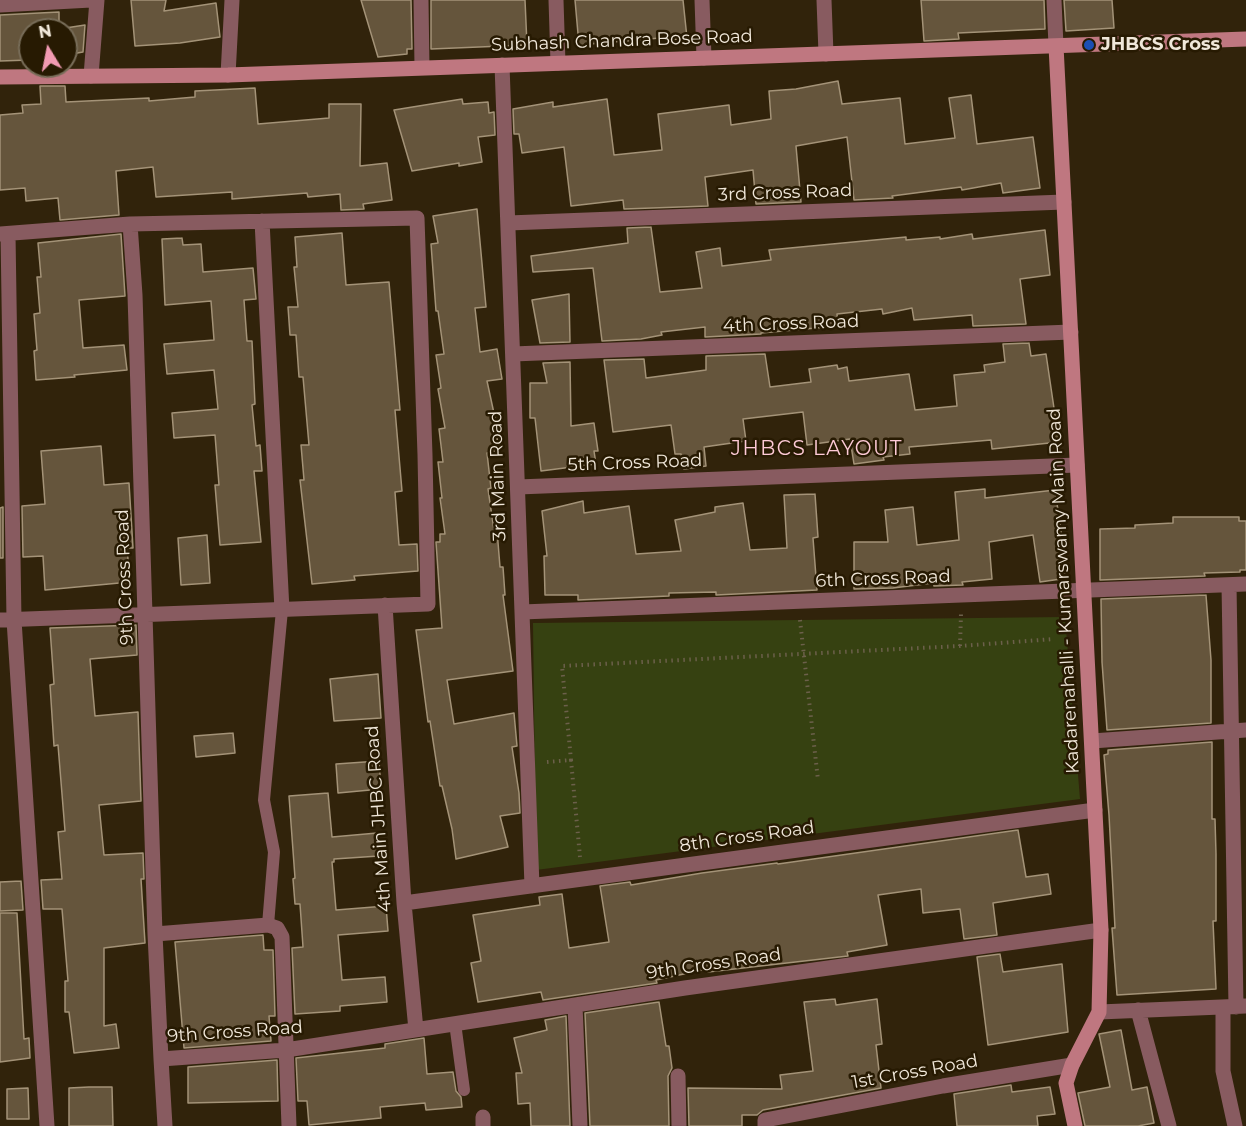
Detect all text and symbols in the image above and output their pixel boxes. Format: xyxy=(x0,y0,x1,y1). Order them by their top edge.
north arrow xyxy=(18,18,78,78)
text: N xyxy=(37,21,53,42)
street label: Subhash Chandra Bose Road xyxy=(491,26,753,56)
place label: JHBCS Cross xyxy=(1101,34,1220,56)
marker: JHBCS Cross xyxy=(1082,38,1096,52)
street label: 3rd Cross Road xyxy=(717,180,853,206)
street label: 4th Cross Road xyxy=(722,311,860,337)
street label: Kadarenahalli - Kumarswamy Main Road xyxy=(1044,408,1084,774)
street label: 3rd Main Road xyxy=(485,410,511,542)
district label: JHBCS LAYOUT xyxy=(731,437,903,461)
street label: 5th Cross Road xyxy=(567,450,703,476)
street label: 9th Cross Road xyxy=(112,509,138,645)
street label: 6th Cross Road xyxy=(815,566,951,592)
street label: 4th Main JHBC Road xyxy=(362,725,396,913)
street label: 8th Cross Road xyxy=(678,817,816,857)
street label: 9th Cross Road xyxy=(645,944,783,984)
street label: 9th Cross Road xyxy=(167,1016,303,1048)
street label: 1st Cross Road xyxy=(850,1050,980,1094)

